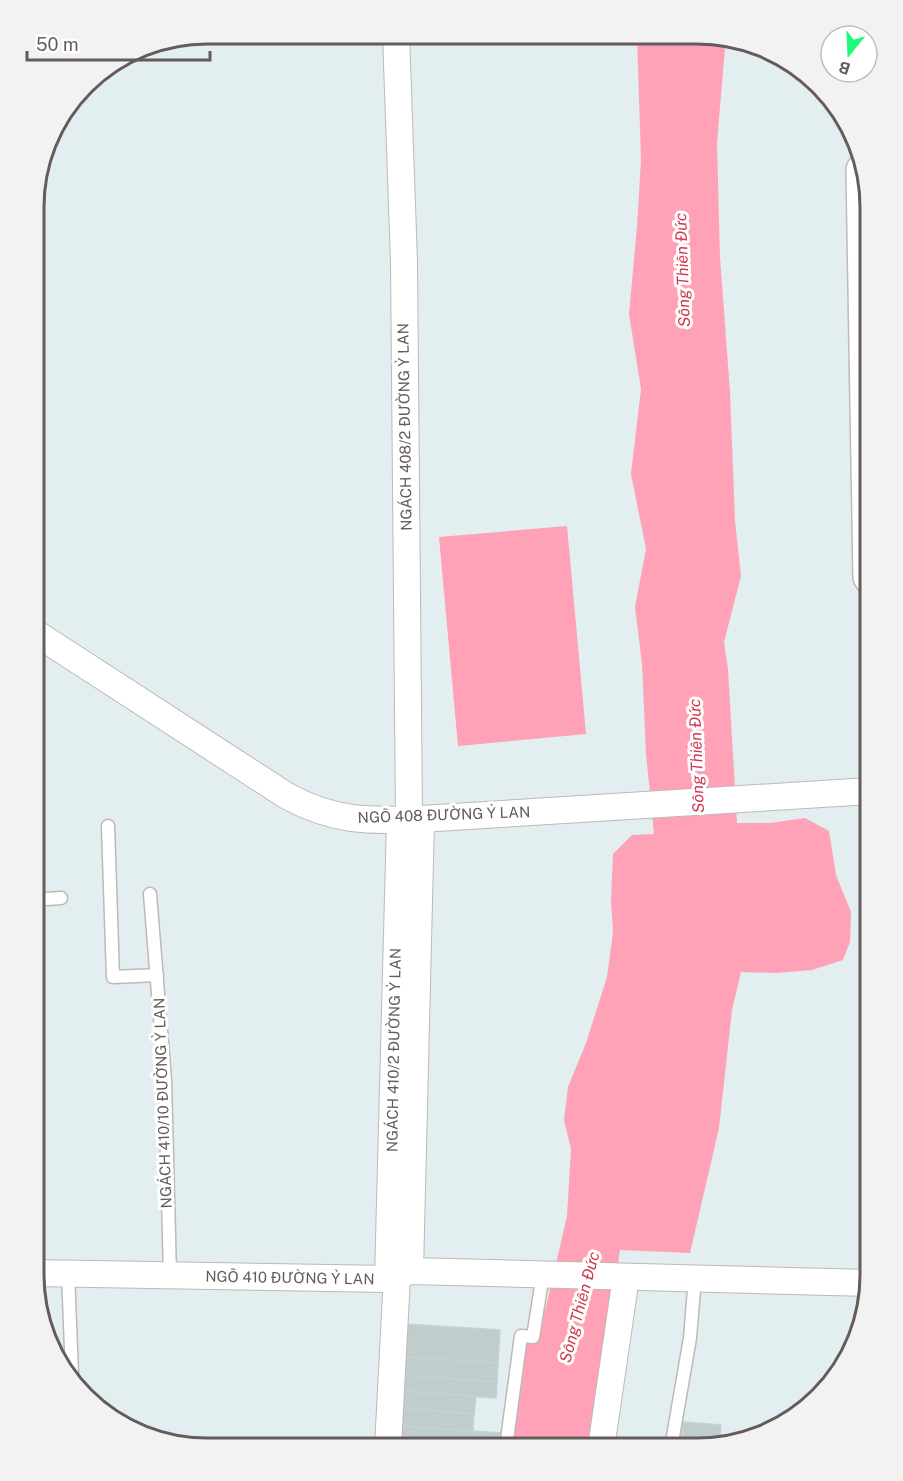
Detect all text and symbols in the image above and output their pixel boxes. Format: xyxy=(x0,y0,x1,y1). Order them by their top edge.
scale bar xyxy=(27,24,210,62)
north arrow xyxy=(819,24,879,84)
text: 50 m xyxy=(36,34,79,55)
text: B xyxy=(836,57,853,79)
water label: Sông Thiên Đức xyxy=(671,213,694,327)
street label: NGÁCH 408/2 ĐƯỜNG Ỷ LAN xyxy=(393,323,415,531)
water label: Sông Thiên Đức xyxy=(685,699,708,813)
street label: NGÕ 408 ĐƯỜNG Ỷ LAN xyxy=(357,802,531,826)
street label: NGÁCH 410/2 ĐƯỜNG Ỷ LAN xyxy=(382,948,404,1152)
street label: NGÁCH 410/10 ĐƯỜNG Ỷ LAN xyxy=(149,997,175,1209)
water label: Sông Thiên Đức xyxy=(556,1249,603,1365)
street label: NGÕ 410 ĐƯỜNG Ỷ LAN xyxy=(205,1267,375,1287)

